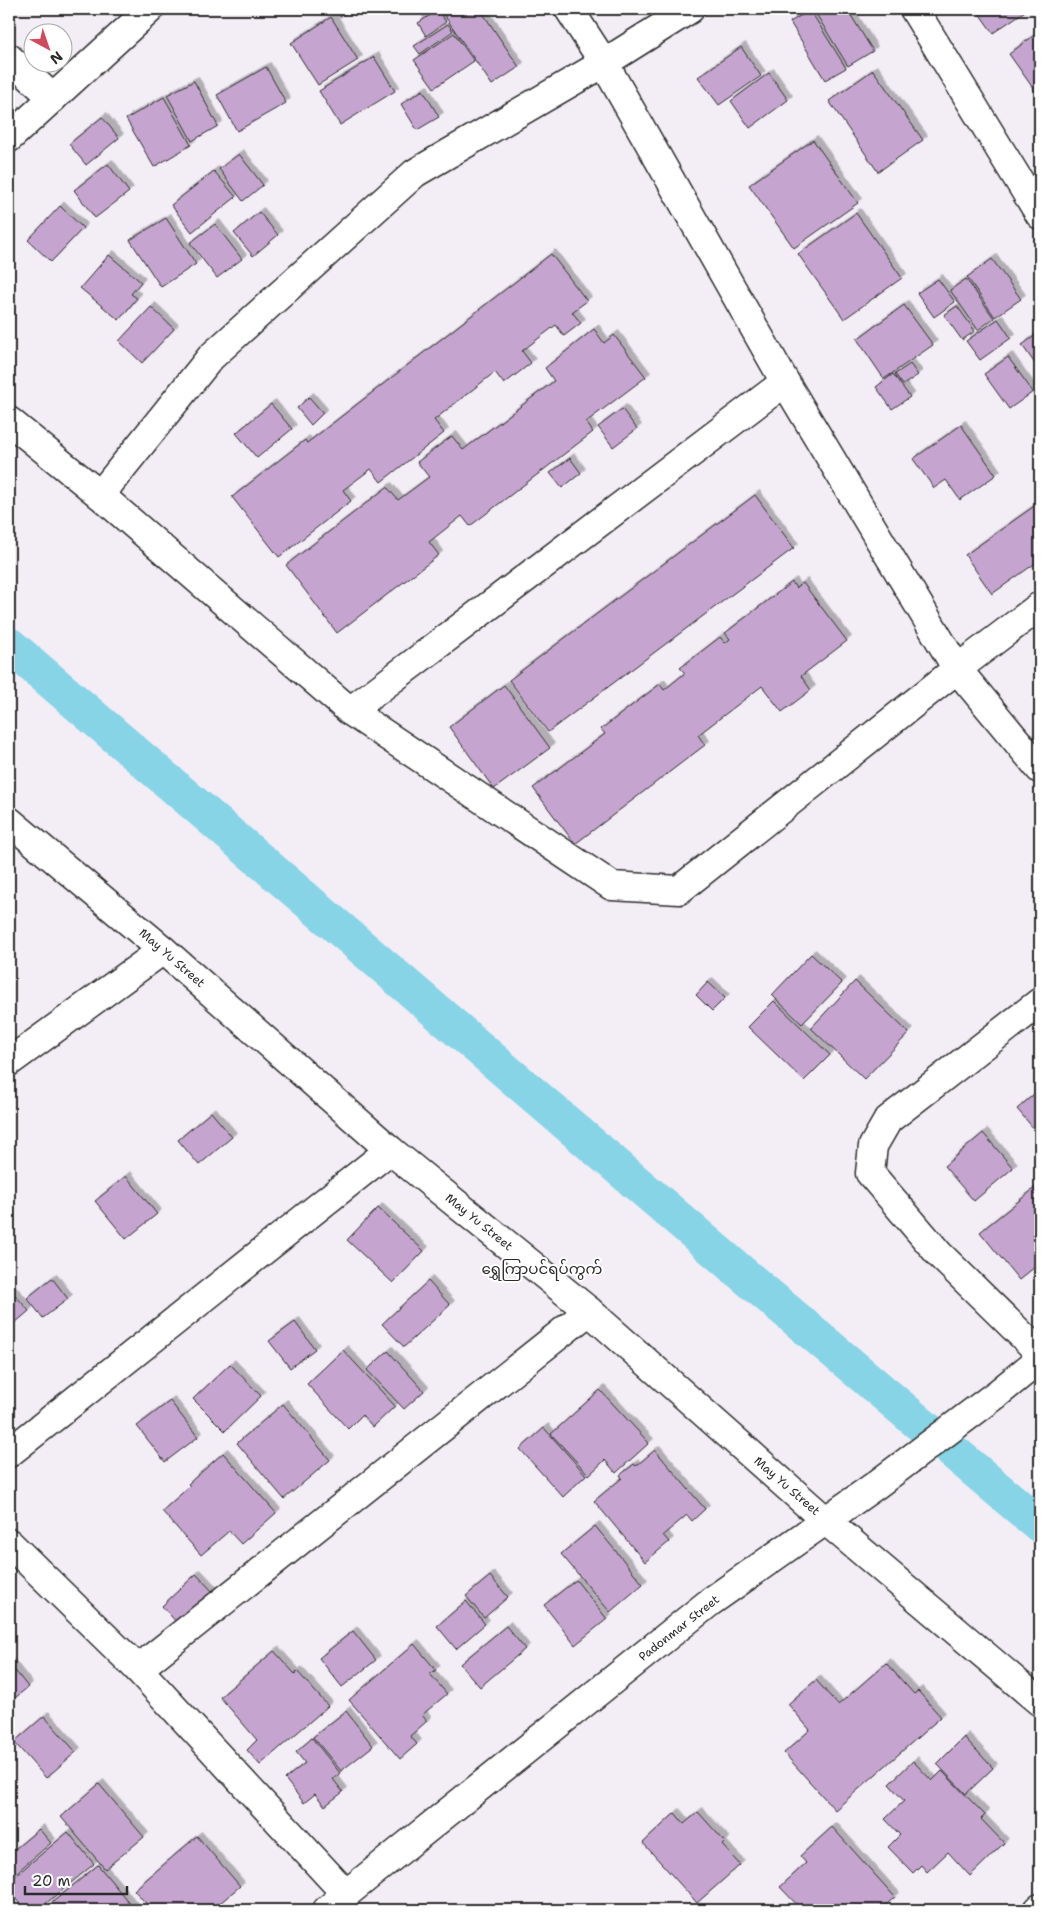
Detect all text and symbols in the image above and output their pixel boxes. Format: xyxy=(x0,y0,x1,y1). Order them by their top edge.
north arrow xyxy=(22,22,72,72)
text: N xyxy=(46,47,66,68)
street label: May Yu Street xyxy=(136,925,208,991)
street label: May Yu Street xyxy=(442,1190,516,1254)
district label: ရွှေကြာပင်ရပ်ကွက် xyxy=(482,1259,603,1281)
street label: May Yu Street xyxy=(751,1453,823,1519)
street label: Padonmar Street xyxy=(635,1591,723,1665)
scale bar xyxy=(25,1864,128,1896)
text: 20 m xyxy=(32,1871,71,1891)

